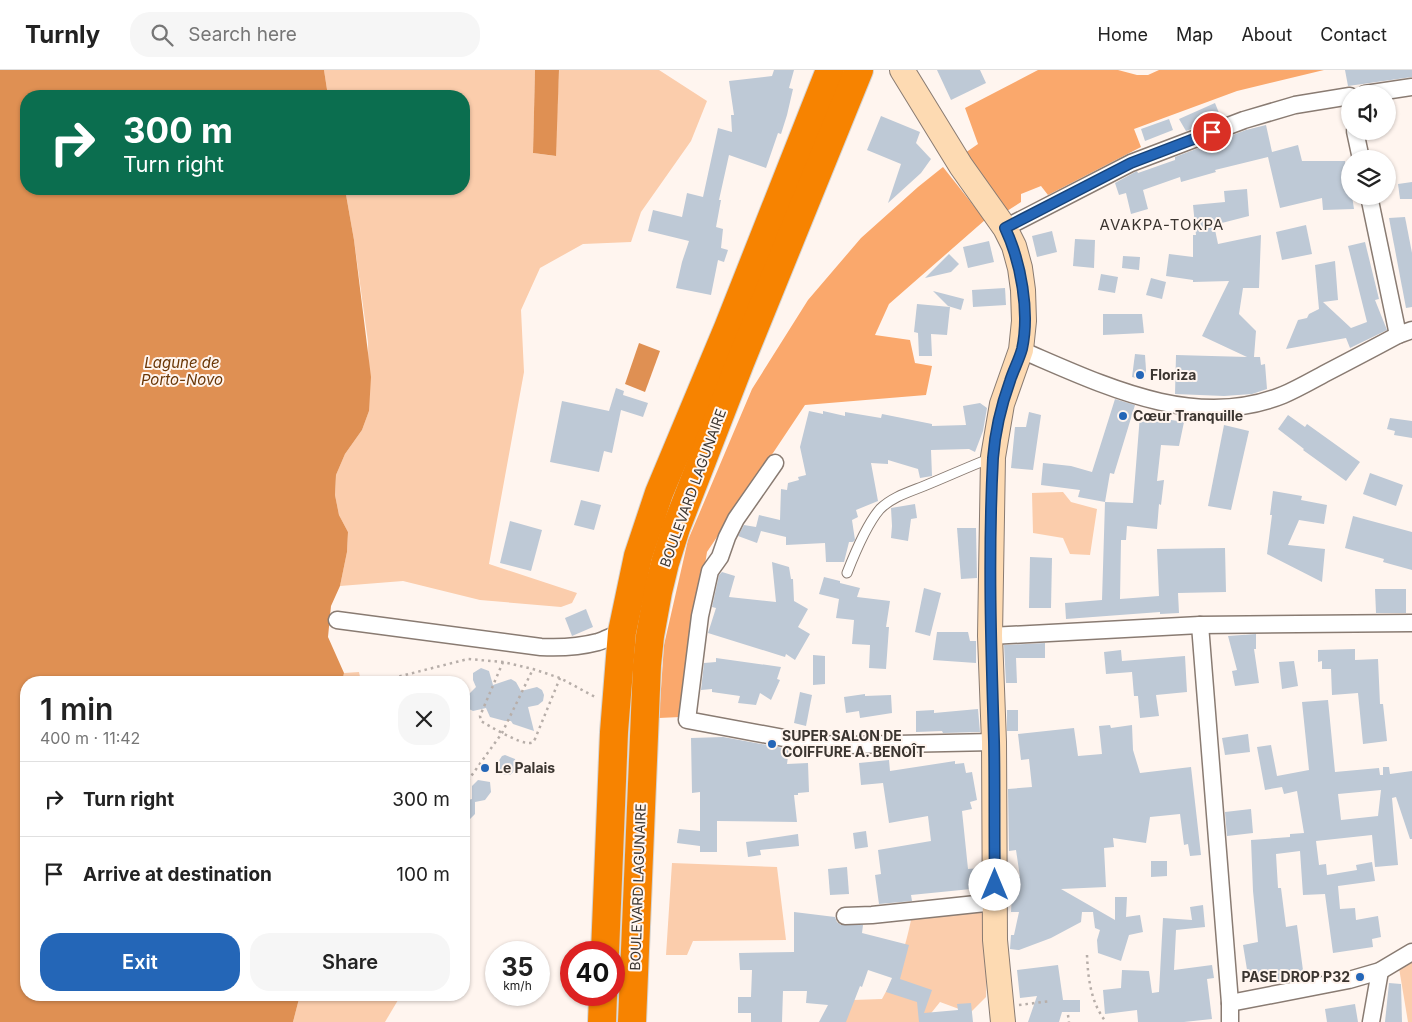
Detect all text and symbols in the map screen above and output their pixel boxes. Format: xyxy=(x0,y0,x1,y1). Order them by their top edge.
search box xyxy=(130,12,480,57)
text: Turnly xyxy=(25,20,100,49)
icon: search xyxy=(148,21,176,49)
text: Search here xyxy=(188,23,297,46)
text: Home xyxy=(1098,24,1148,45)
text: Map xyxy=(1176,24,1213,45)
text: About xyxy=(1241,24,1292,45)
text: Contact xyxy=(1320,24,1387,45)
map controls xyxy=(1341,85,1396,205)
button: sound xyxy=(1341,85,1396,140)
text: 300 m xyxy=(123,109,233,151)
icon: right xyxy=(40,110,105,175)
pin xyxy=(1191,111,1233,153)
icon: arrive xyxy=(1198,118,1226,146)
button: layers xyxy=(1341,150,1396,205)
text: Turn right xyxy=(123,151,224,177)
district label: AVAKPA-TOKPA xyxy=(1100,215,1224,234)
water label: Lagune de Porto-Novo xyxy=(141,353,223,389)
place label: Floriza xyxy=(1150,366,1196,383)
marker: Floriza xyxy=(1134,369,1146,381)
street label: BOULEVARD LAGUNAIRE xyxy=(656,406,729,569)
place label: Cœur Tranquille xyxy=(1133,407,1243,424)
marker: Cœur Tranquille xyxy=(1117,410,1129,422)
text: 1 min xyxy=(40,691,113,727)
button: close xyxy=(398,693,450,745)
place label: SUPER SALON DE COIFFURE A. BENOÎT xyxy=(782,727,925,760)
text: 400 m · 11:42 xyxy=(40,728,140,748)
marker: SUPER SALON DE COIFFURE A. BENOÎT xyxy=(766,738,778,750)
place label: Le Palais xyxy=(495,759,555,776)
marker: Le Palais xyxy=(479,762,491,774)
icon: right xyxy=(40,785,68,813)
text: Turn right xyxy=(83,788,174,811)
text: 300 m xyxy=(392,788,450,811)
street label: BOULEVARD LAGUNAIRE xyxy=(626,803,649,971)
position arrow xyxy=(968,858,1020,910)
icon: arrive xyxy=(40,860,68,888)
text: Arrive at destination xyxy=(83,863,272,886)
text: 100 m xyxy=(396,863,450,886)
button: Exit xyxy=(40,933,240,991)
button: Share xyxy=(250,933,450,991)
speed limit sign: 40 xyxy=(560,941,625,1006)
text: 35 xyxy=(501,952,534,982)
place label: PASE DROP P32 xyxy=(1241,968,1350,985)
marker: PASE DROP P32 xyxy=(1354,971,1366,983)
text: km/h xyxy=(503,978,532,993)

